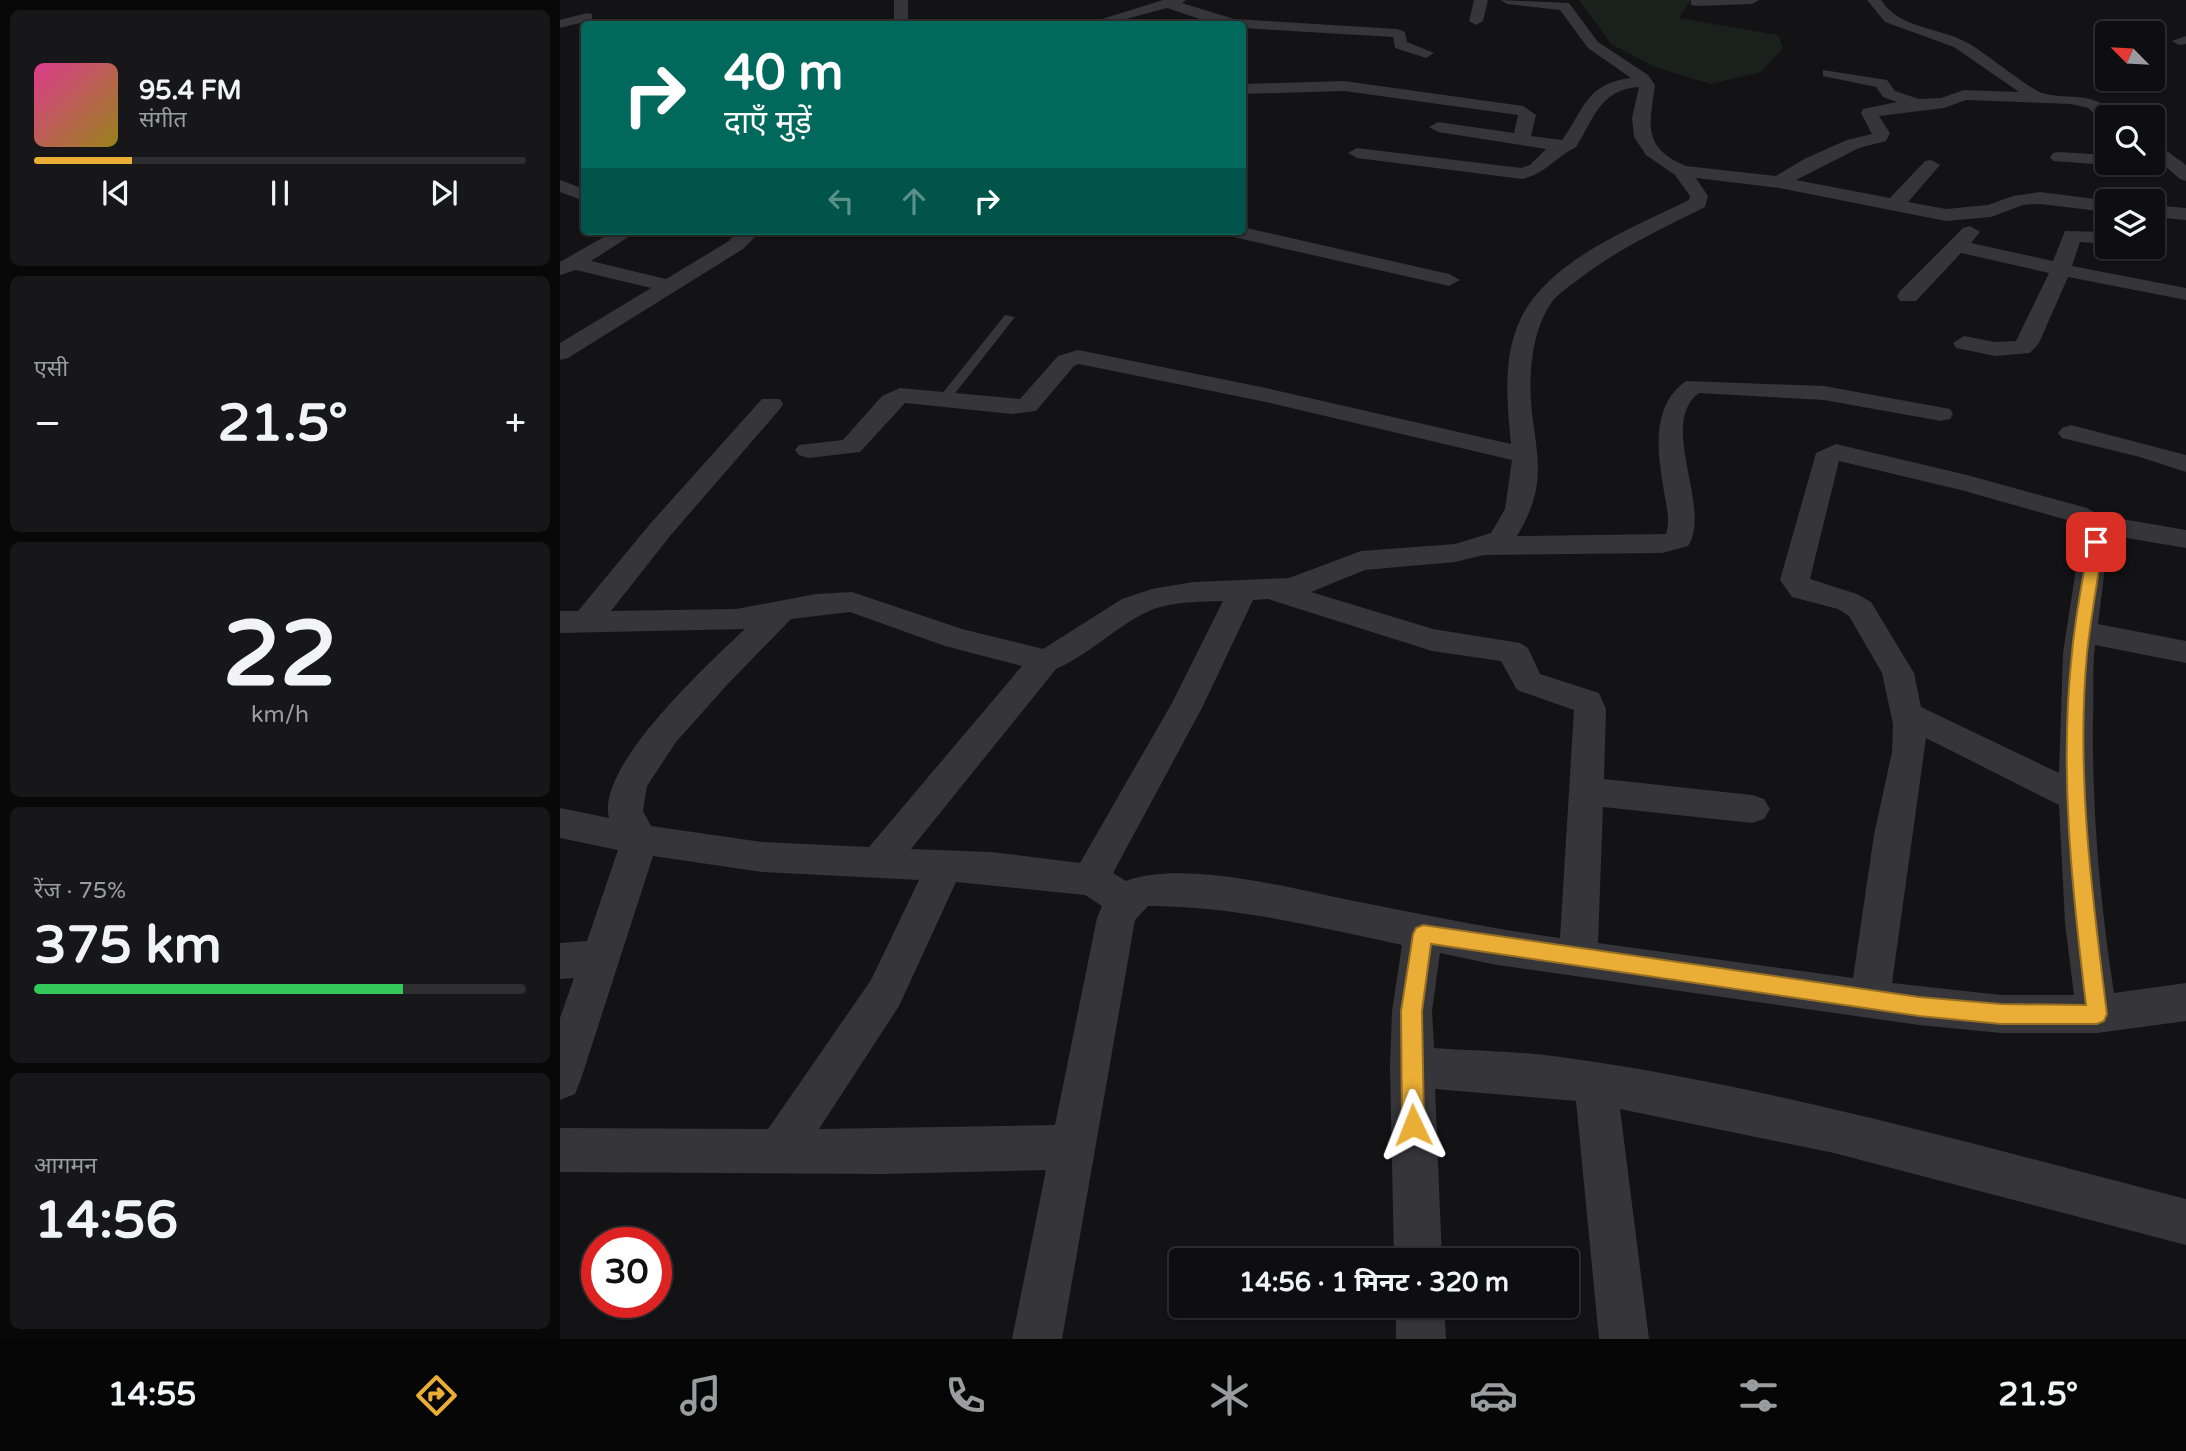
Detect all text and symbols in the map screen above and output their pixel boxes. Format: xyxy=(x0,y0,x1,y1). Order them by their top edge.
north arrow xyxy=(2095,21,2165,91)
map controls xyxy=(2095,21,2165,259)
text: 40 m xyxy=(724,44,843,103)
icon: right xyxy=(609,49,700,140)
text: 95.4 FM xyxy=(139,75,242,106)
text: दाएँ मुड़ें xyxy=(724,104,812,142)
button: search xyxy=(2095,105,2165,175)
text: संगीत xyxy=(139,106,187,134)
icon: previous xyxy=(97,174,135,212)
icon: pause xyxy=(261,174,299,212)
icon: next xyxy=(425,174,463,212)
icon: left xyxy=(822,182,860,220)
icon: ahead xyxy=(895,182,933,220)
icon: right xyxy=(968,182,1006,220)
button: layers xyxy=(2095,189,2165,259)
text: एसी xyxy=(34,355,68,383)
text: 21.5° xyxy=(218,392,348,455)
text: − xyxy=(34,401,61,447)
text: + xyxy=(505,401,526,447)
pin xyxy=(2066,512,2126,572)
icon: arrive xyxy=(2077,523,2115,561)
text: 22 xyxy=(223,600,337,710)
text: km/h xyxy=(251,701,309,729)
text: रेंज · 75% xyxy=(34,877,126,905)
text: 375 km xyxy=(34,914,222,977)
position arrow xyxy=(1376,1088,1450,1162)
text: आगमन xyxy=(34,1152,97,1180)
text: 14:56 xyxy=(34,1189,178,1252)
speed limit sign: 30 xyxy=(581,1227,672,1318)
text: 14:56 · 1 मिनट · 320 m xyxy=(1239,1267,1509,1298)
icon: directions xyxy=(412,1371,461,1420)
icon: music xyxy=(676,1371,725,1420)
icon: phone xyxy=(941,1371,990,1420)
icon: climate xyxy=(1205,1371,1254,1420)
icon: car xyxy=(1469,1371,1518,1420)
icon: filters xyxy=(1734,1371,1783,1420)
text: 14:55 xyxy=(108,1376,196,1414)
text: 21.5° xyxy=(1998,1376,2078,1414)

